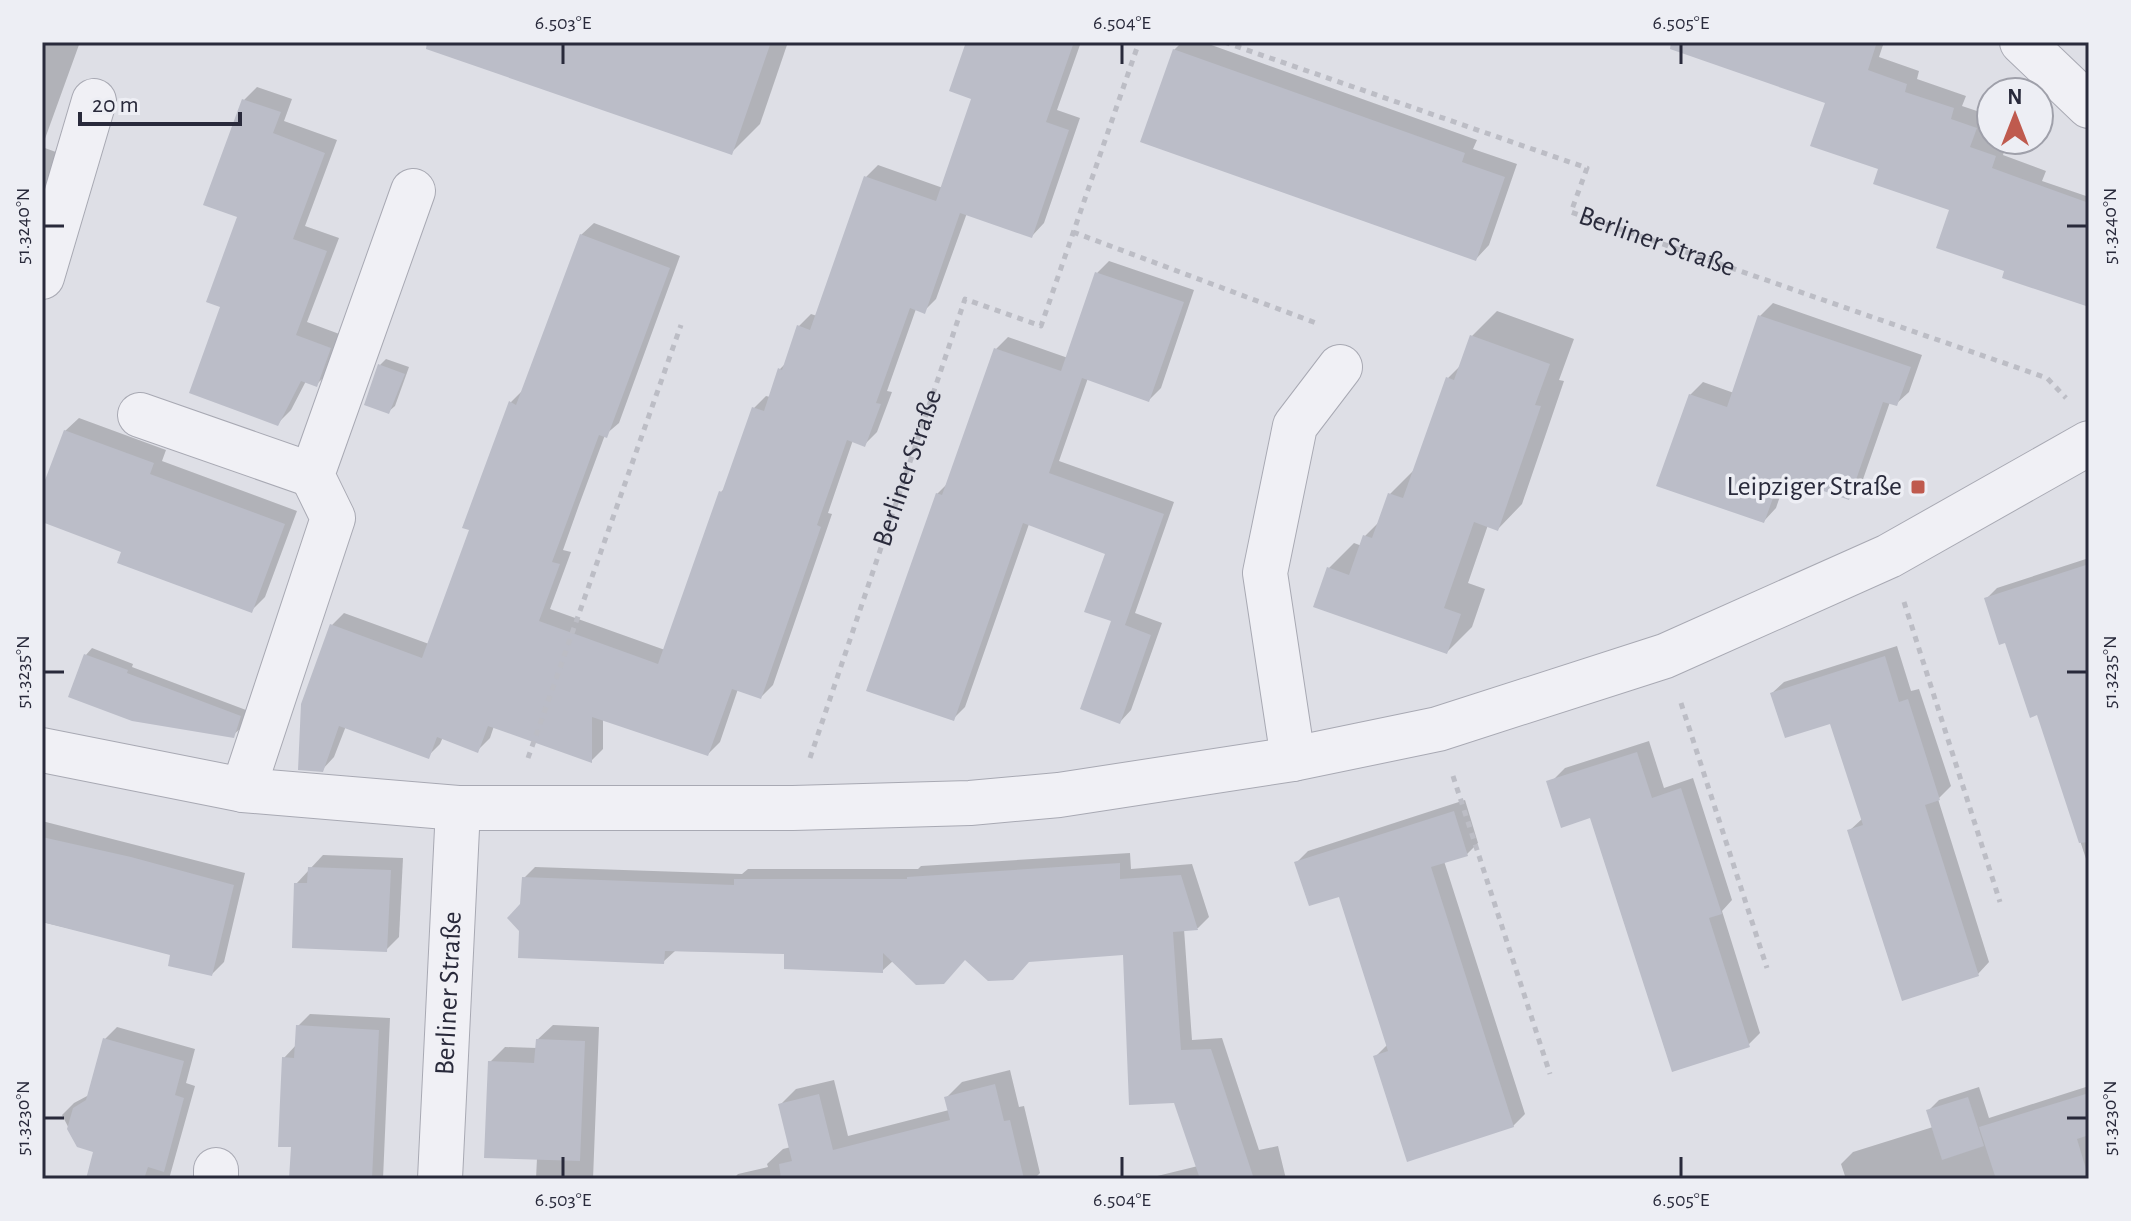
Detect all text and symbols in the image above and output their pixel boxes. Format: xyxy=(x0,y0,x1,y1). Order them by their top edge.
text: 6.503°E xyxy=(535,13,592,33)
text: 6.504°E xyxy=(1093,13,1151,33)
text: 6.505°E xyxy=(1653,13,1710,33)
scale bar xyxy=(80,76,240,126)
north arrow xyxy=(1975,76,2055,156)
text: N xyxy=(2007,86,2023,108)
text: 20 m xyxy=(92,93,139,117)
text: 51.3240°N xyxy=(13,188,33,264)
text: 51.3240°N xyxy=(2100,188,2120,264)
street label: Berliner Straße xyxy=(1575,202,1739,282)
street label: Berliner Straße xyxy=(868,386,947,550)
place label: Leipziger Straße xyxy=(1726,473,1902,501)
marker: Leipziger Straße xyxy=(1909,478,1927,496)
text: 51.3235°N xyxy=(13,635,33,709)
text: 51.3235°N xyxy=(2100,635,2120,709)
street label: Berliner Straße xyxy=(431,911,467,1076)
text: 51.3230°N xyxy=(13,1080,33,1156)
text: 51.3230°N xyxy=(2100,1080,2120,1156)
text: 6.503°E xyxy=(535,1190,592,1210)
text: 6.504°E xyxy=(1093,1190,1151,1210)
text: 6.505°E xyxy=(1653,1190,1710,1210)

